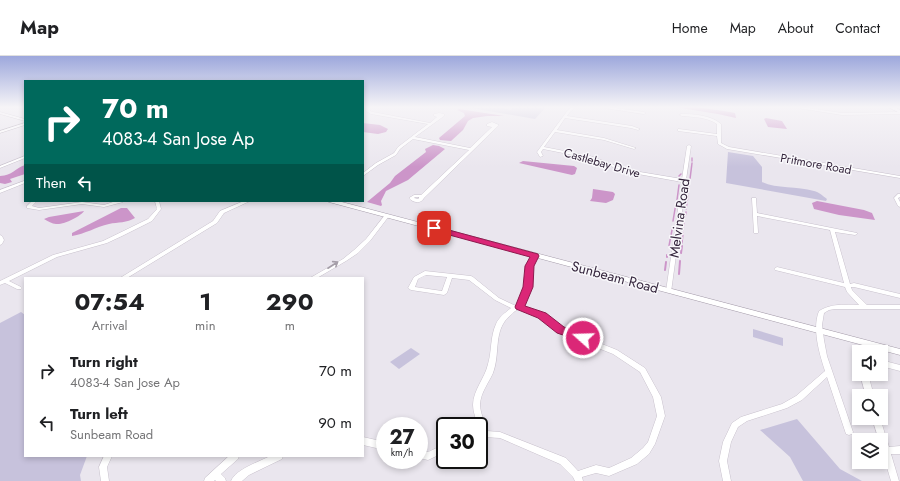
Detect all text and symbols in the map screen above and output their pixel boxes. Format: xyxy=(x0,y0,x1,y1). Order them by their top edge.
text: Map xyxy=(20,14,59,41)
text: Home xyxy=(672,18,708,38)
text: Map xyxy=(730,18,756,38)
text: About xyxy=(778,18,813,38)
text: Contact xyxy=(835,18,880,38)
text: 70 m xyxy=(102,88,169,129)
icon: right xyxy=(36,96,88,148)
text: 4083-4 San Jose Ap xyxy=(102,126,254,152)
street label: Castlebay Drive xyxy=(562,143,642,183)
street label: Pritmore Road xyxy=(779,149,853,179)
text: Then xyxy=(36,172,66,194)
icon: left xyxy=(74,172,96,194)
street label: Melvina Road xyxy=(664,177,694,259)
pin xyxy=(417,211,451,245)
icon: arrive xyxy=(423,217,445,239)
street label: Sunbeam Road xyxy=(569,256,661,298)
one-way arrow xyxy=(328,261,339,269)
text: 07:54 xyxy=(74,284,145,319)
text: 1 xyxy=(199,284,211,319)
text: 290 xyxy=(266,284,314,319)
text: Arrival xyxy=(92,316,127,335)
text: min xyxy=(195,316,215,335)
text: m xyxy=(285,316,295,335)
position arrow xyxy=(562,317,604,359)
map controls xyxy=(852,345,888,469)
button: sound xyxy=(852,345,888,381)
text: Turn right xyxy=(70,351,138,373)
icon: right xyxy=(36,360,58,382)
text: 70 m xyxy=(319,360,352,382)
text: 4083-4 San Jose Ap xyxy=(70,373,180,392)
button: search xyxy=(852,389,888,425)
text: Turn left xyxy=(70,403,128,425)
icon: left xyxy=(36,412,58,434)
text: 90 m xyxy=(318,412,352,434)
speed limit sign: 30 xyxy=(436,417,488,469)
text: 27 xyxy=(389,423,415,452)
text: Sunbeam Road xyxy=(70,425,153,444)
button: layers xyxy=(852,433,888,469)
text: km/h xyxy=(391,445,413,460)

